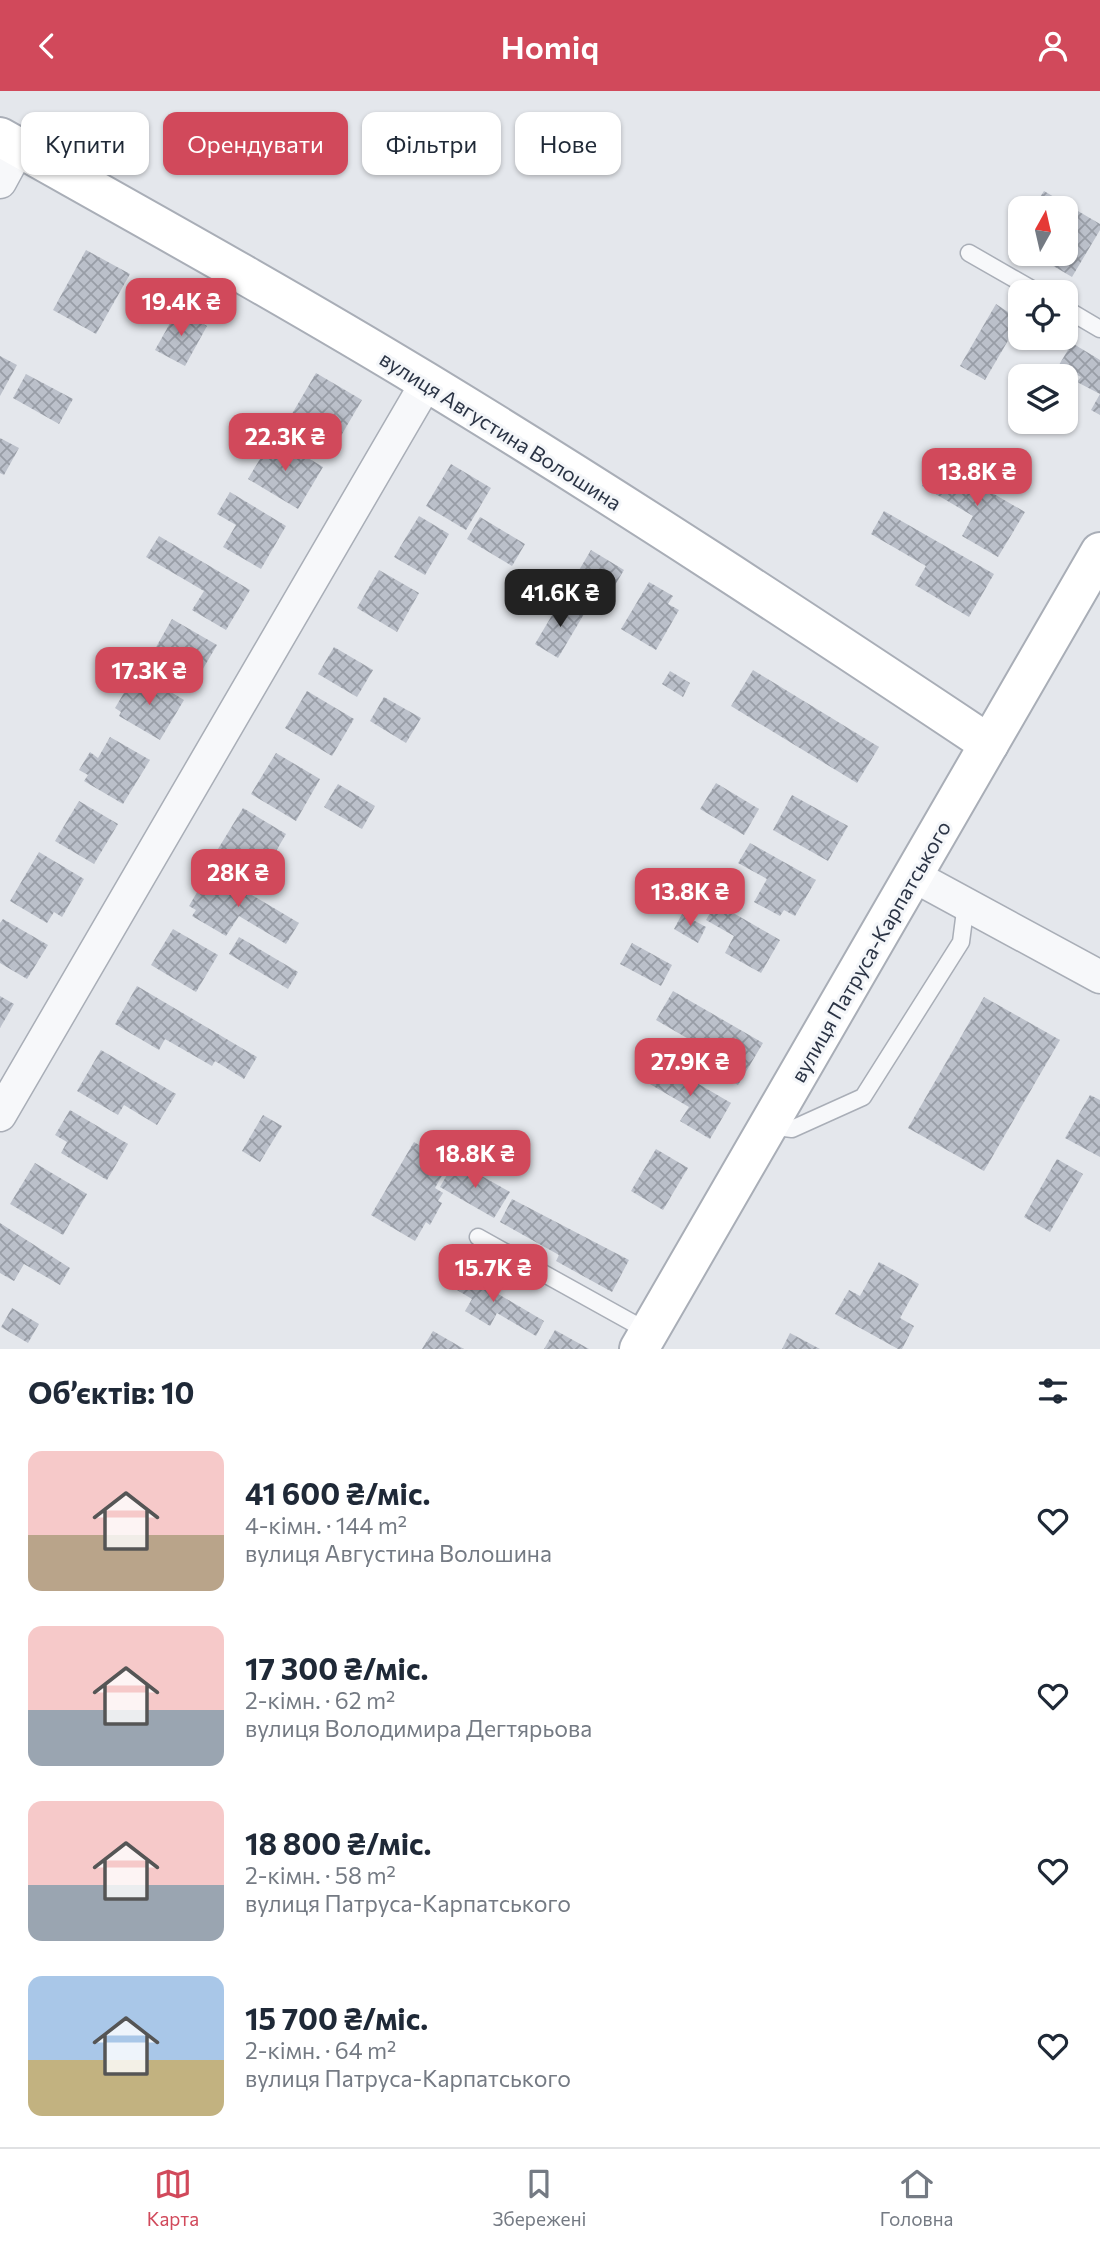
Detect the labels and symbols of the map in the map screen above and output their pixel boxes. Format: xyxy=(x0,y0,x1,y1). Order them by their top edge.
north arrow xyxy=(1008,196,1078,266)
pin: 19.4K ₴ xyxy=(116,279,246,338)
street label: вулиця Августина Волошина xyxy=(376,345,626,515)
pin: 22.3K ₴ xyxy=(220,413,350,473)
pin: 13.8K ₴ xyxy=(912,449,1042,508)
pin: 41.6K ₴ xyxy=(495,569,625,629)
pin: 17.3K ₴ xyxy=(84,647,214,707)
street label: вулиця Патруса-Карпатського xyxy=(785,816,955,1086)
pin: 28K ₴ xyxy=(189,849,287,909)
pin: 13.8K ₴ xyxy=(625,869,755,928)
pin: 27.9K ₴ xyxy=(625,1039,755,1098)
pin: 18.8K ₴ xyxy=(410,1131,540,1190)
pin: 15.7K ₴ xyxy=(428,1245,558,1304)

